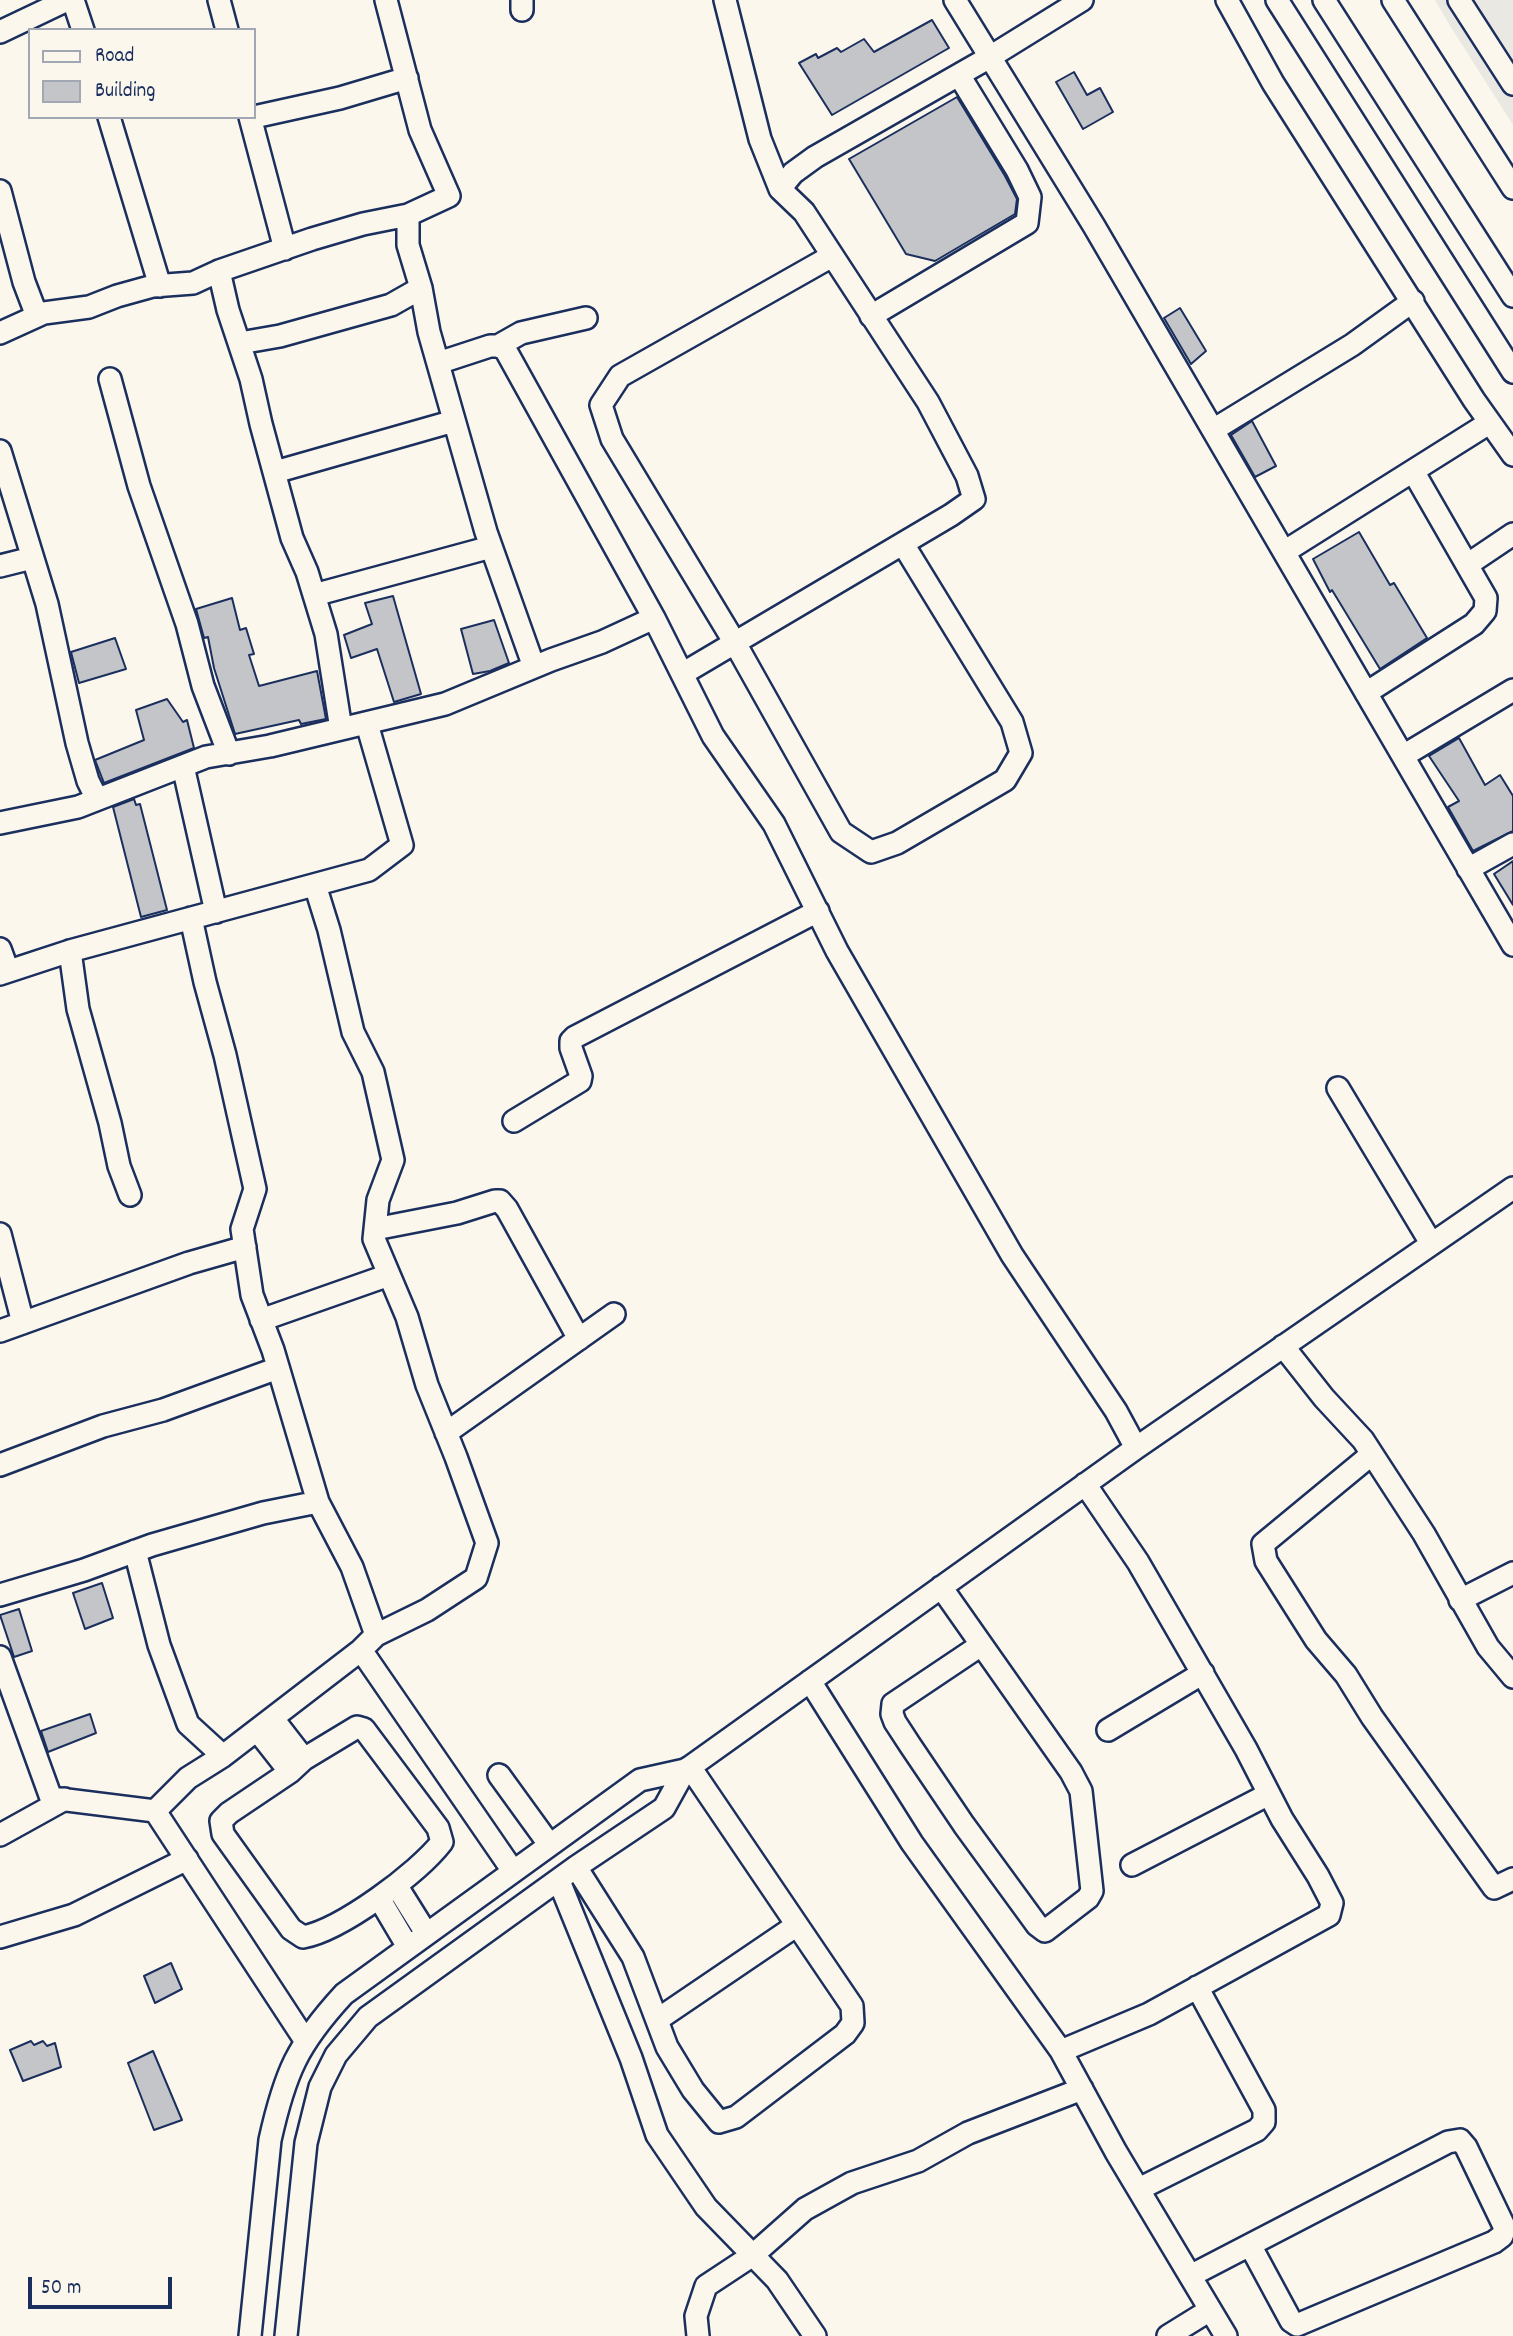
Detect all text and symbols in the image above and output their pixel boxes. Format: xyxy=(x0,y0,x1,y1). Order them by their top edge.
legend xyxy=(28,28,256,119)
text: Road xyxy=(95,42,134,72)
text: Building xyxy=(95,77,155,107)
scale bar xyxy=(32,2262,175,2306)
text: 50 m xyxy=(41,2274,81,2304)

